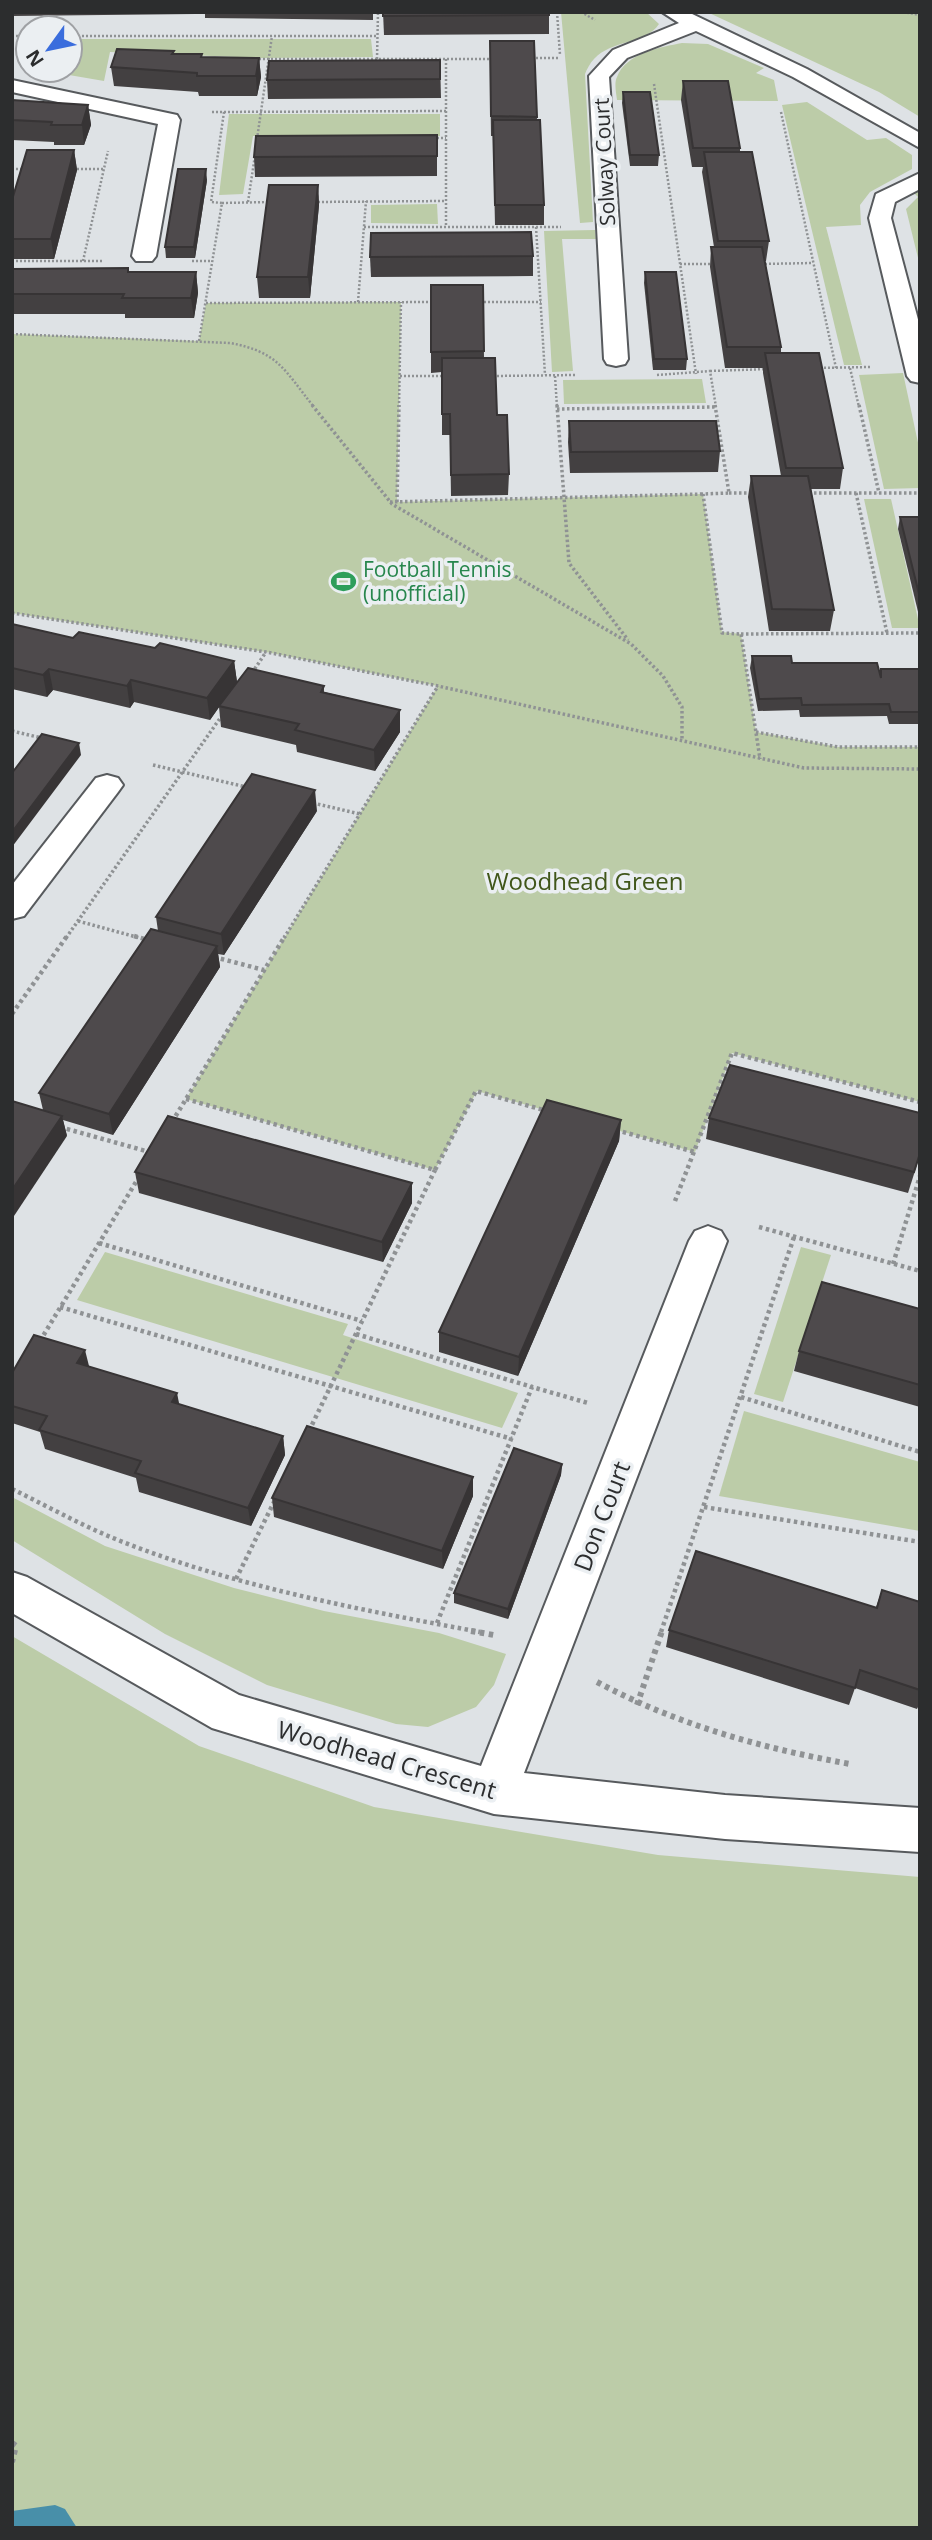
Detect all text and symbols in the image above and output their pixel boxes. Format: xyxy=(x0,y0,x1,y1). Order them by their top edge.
north arrow xyxy=(14,14,84,84)
text: N xyxy=(20,45,50,72)
street label: Solway Court xyxy=(587,97,621,227)
place label: Football Tennis (unofficial) xyxy=(363,555,512,607)
sports icon: Football Tennis (unofficial) xyxy=(329,567,357,595)
park label: Woodhead Green xyxy=(486,864,684,897)
street label: Don Court xyxy=(565,1456,637,1576)
street label: Woodhead Crescent xyxy=(274,1712,500,1806)

